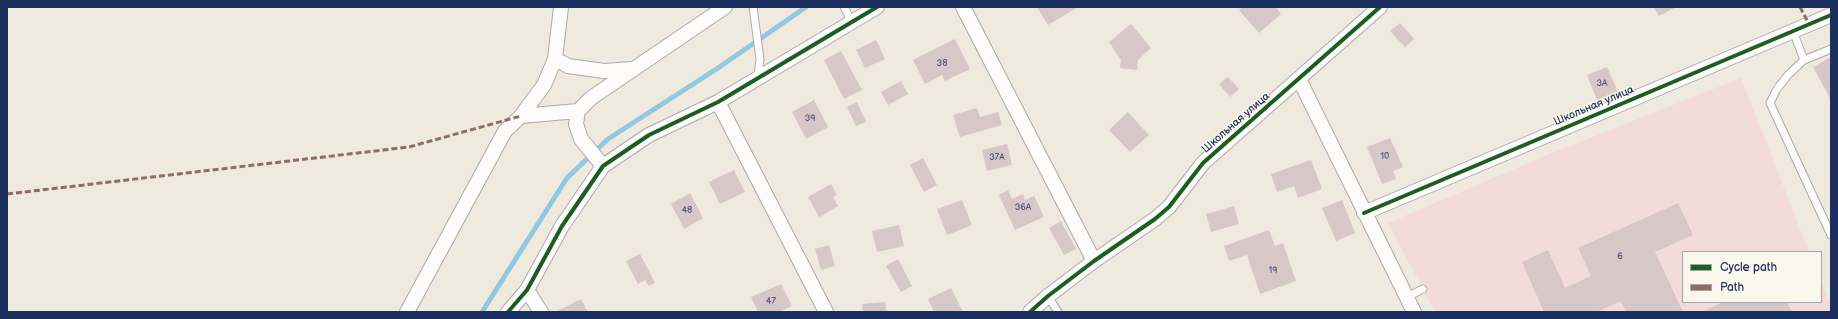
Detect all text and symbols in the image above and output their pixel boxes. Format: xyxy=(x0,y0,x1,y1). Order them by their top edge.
house number: 38 xyxy=(937,59,947,69)
house number: 3А xyxy=(1597,79,1607,89)
street label: Школьная улица xyxy=(1552,83,1636,129)
street label: Школьная улица xyxy=(1199,90,1273,156)
house number: 39 xyxy=(805,114,815,124)
house number: 10 xyxy=(1381,152,1389,162)
house number: 37А xyxy=(989,153,1005,163)
house number: 36А xyxy=(1015,203,1031,213)
house number: 48 xyxy=(682,206,692,216)
legend xyxy=(1682,251,1822,303)
house number: 6 xyxy=(1617,252,1623,262)
text: Cycle path xyxy=(1720,260,1777,275)
house number: 19 xyxy=(1269,266,1277,276)
text: Path xyxy=(1720,280,1744,295)
house number: 47 xyxy=(766,297,776,307)

